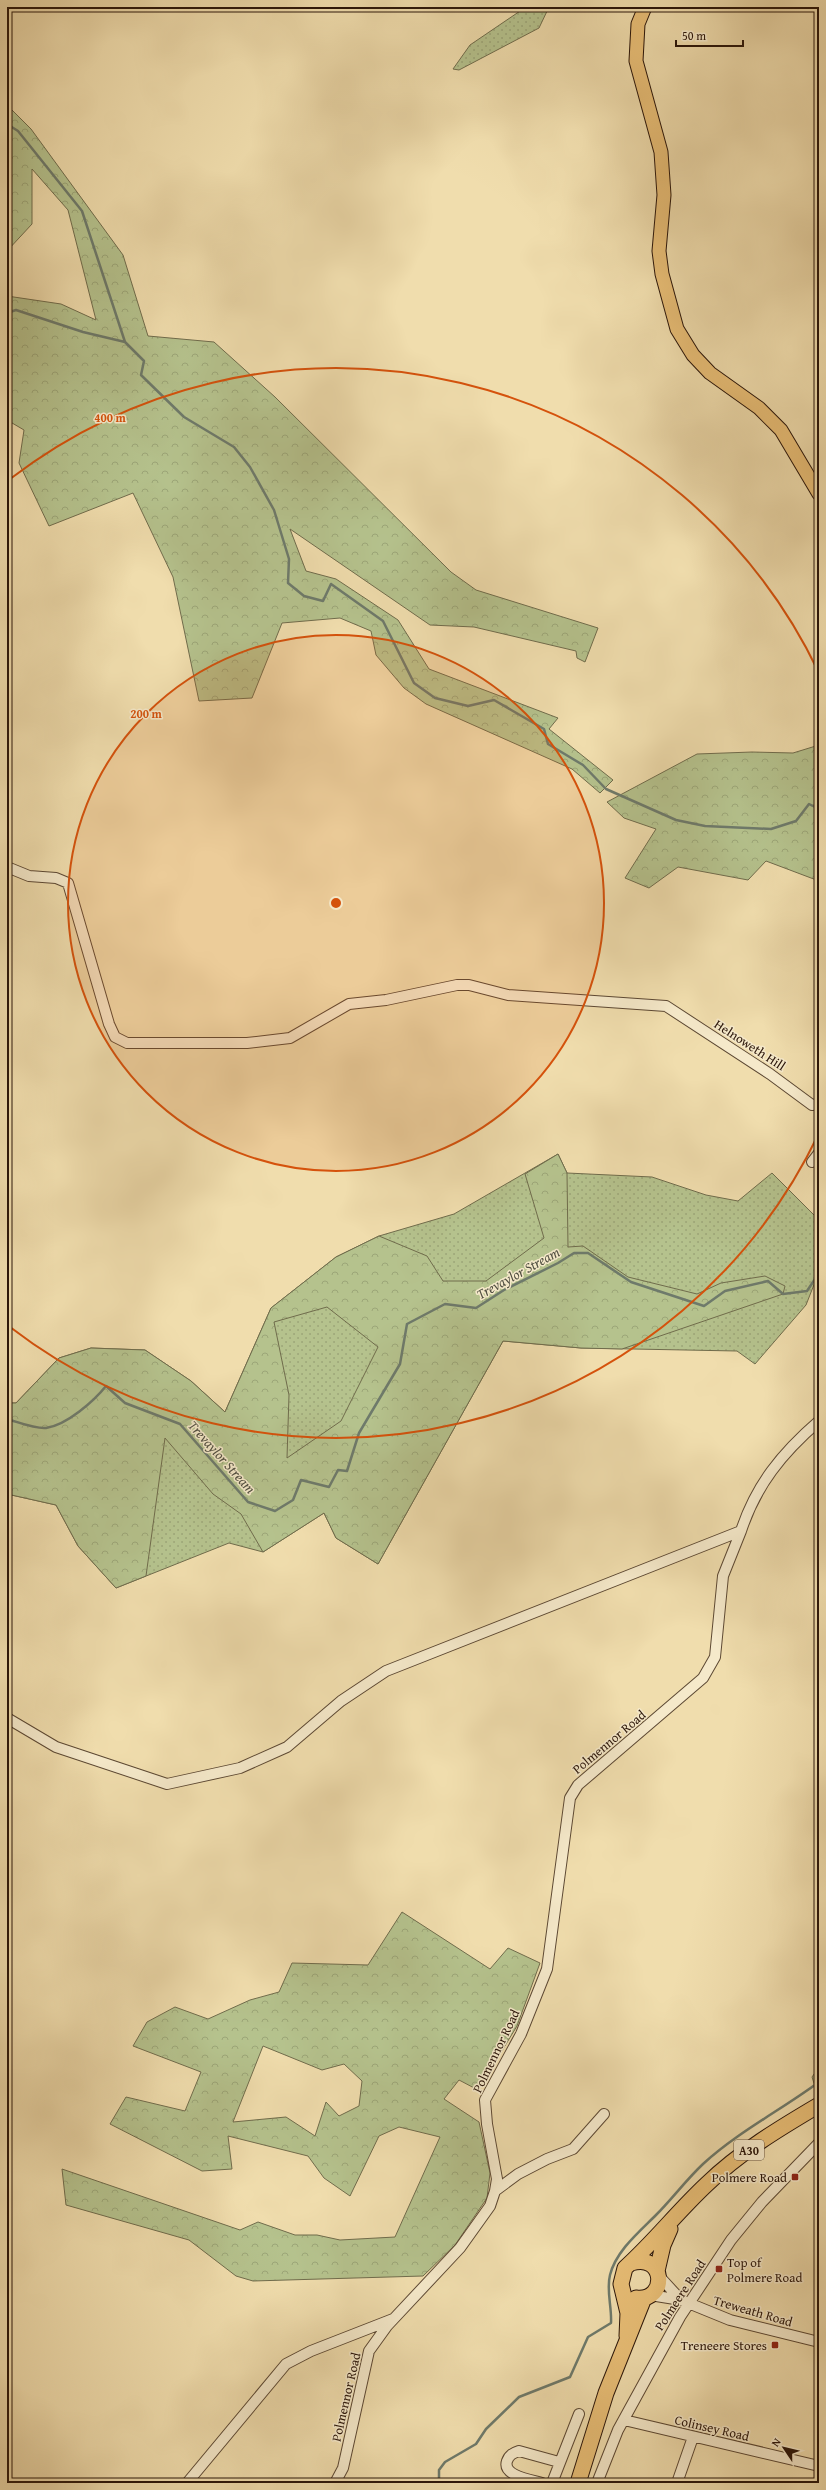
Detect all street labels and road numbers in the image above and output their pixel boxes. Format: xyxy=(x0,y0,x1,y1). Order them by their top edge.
street label: Helnoweth Hill xyxy=(711,1015,790,1075)
street label: Polmennor Road xyxy=(568,1706,650,1778)
street label: Polmennor Road xyxy=(468,2006,524,2096)
road number: A30 xyxy=(734,2140,764,2160)
street label: Polmeere Road xyxy=(650,2256,710,2334)
street label: Treweath Road xyxy=(711,2291,795,2331)
street label: Polmennor Road xyxy=(327,2351,365,2443)
street label: Colinsey Road xyxy=(673,2410,751,2446)

